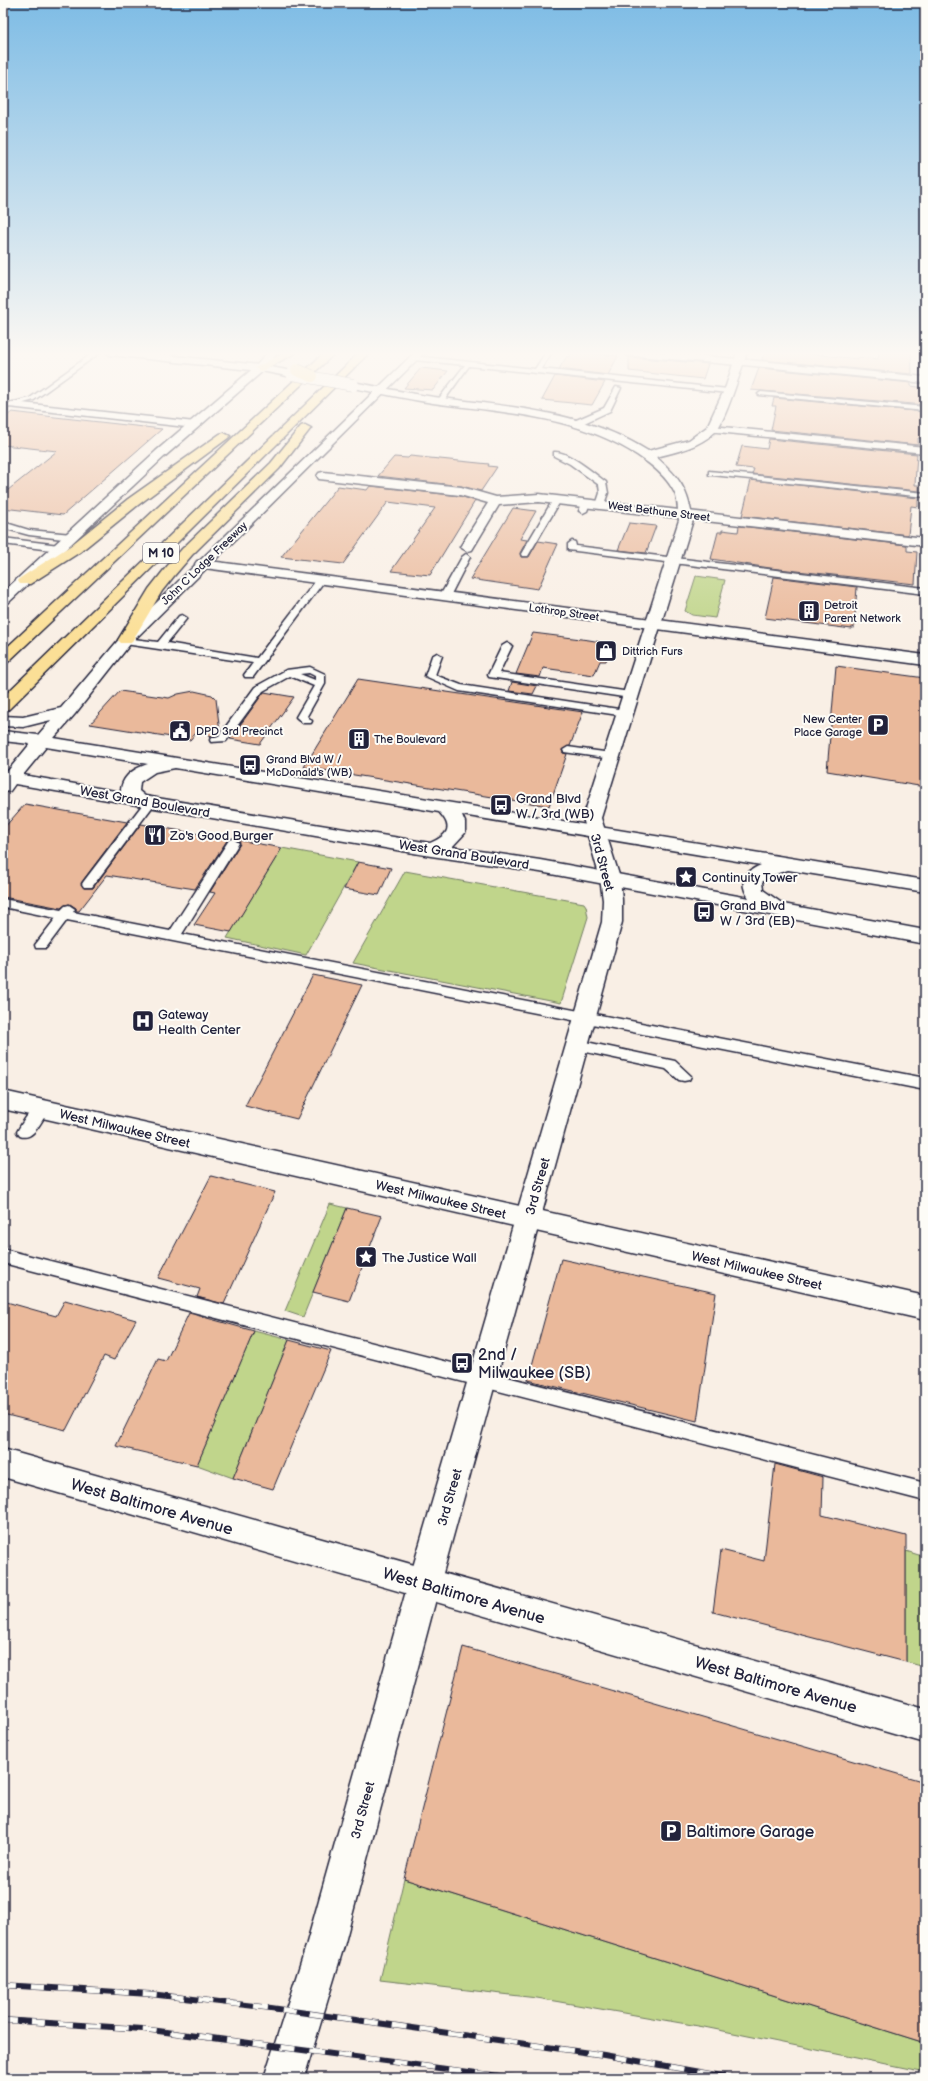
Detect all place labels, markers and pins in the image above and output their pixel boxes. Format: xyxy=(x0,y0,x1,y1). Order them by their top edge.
building icon: Detroit Parent Network xyxy=(796,598,822,624)
place label: Detroit Parent Network xyxy=(824,599,901,625)
shop icon: Dittrich Furs xyxy=(593,638,619,664)
place label: Dittrich Furs xyxy=(622,645,683,658)
parking icon: New Center Place Garage xyxy=(865,712,891,738)
place label: New Center Place Garage xyxy=(794,713,863,739)
public building icon: DPD 3rd Precinct xyxy=(167,718,193,744)
place label: DPD 3rd Precinct xyxy=(196,725,283,738)
building icon: The Boulevard xyxy=(346,726,372,752)
place label: The Boulevard xyxy=(374,733,446,746)
bus stop icon: Grand Blvd W / McDonald's (WB) xyxy=(237,752,263,778)
place label: Grand Blvd W / McDonald's (WB) xyxy=(266,753,352,779)
place label: Grand Blvd W / 3rd (WB) xyxy=(516,791,595,822)
bus stop icon: Grand Blvd W / 3rd (WB) xyxy=(488,792,514,818)
restaurant icon: Zo's Good Burger xyxy=(142,822,168,848)
place label: Zo's Good Burger xyxy=(169,828,273,844)
place icon: Continuity Tower xyxy=(673,864,699,890)
place label: Continuity Tower xyxy=(702,870,798,886)
place label: Grand Blvd W / 3rd (EB) xyxy=(720,898,795,929)
bus stop icon: Grand Blvd W / 3rd (EB) xyxy=(691,899,717,925)
place label: Gateway Health Center xyxy=(158,1007,241,1038)
hospital icon: Gateway Health Center xyxy=(130,1008,156,1034)
place icon: The Justice Wall xyxy=(353,1244,379,1270)
place label: The Justice Wall xyxy=(382,1250,477,1266)
place label: 2nd / Milwaukee (SB) xyxy=(478,1346,591,1383)
bus stop icon: 2nd / Milwaukee (SB) xyxy=(449,1350,475,1376)
parking icon: Baltimore Garage xyxy=(658,1818,684,1844)
place label: Baltimore Garage xyxy=(686,1823,815,1842)

